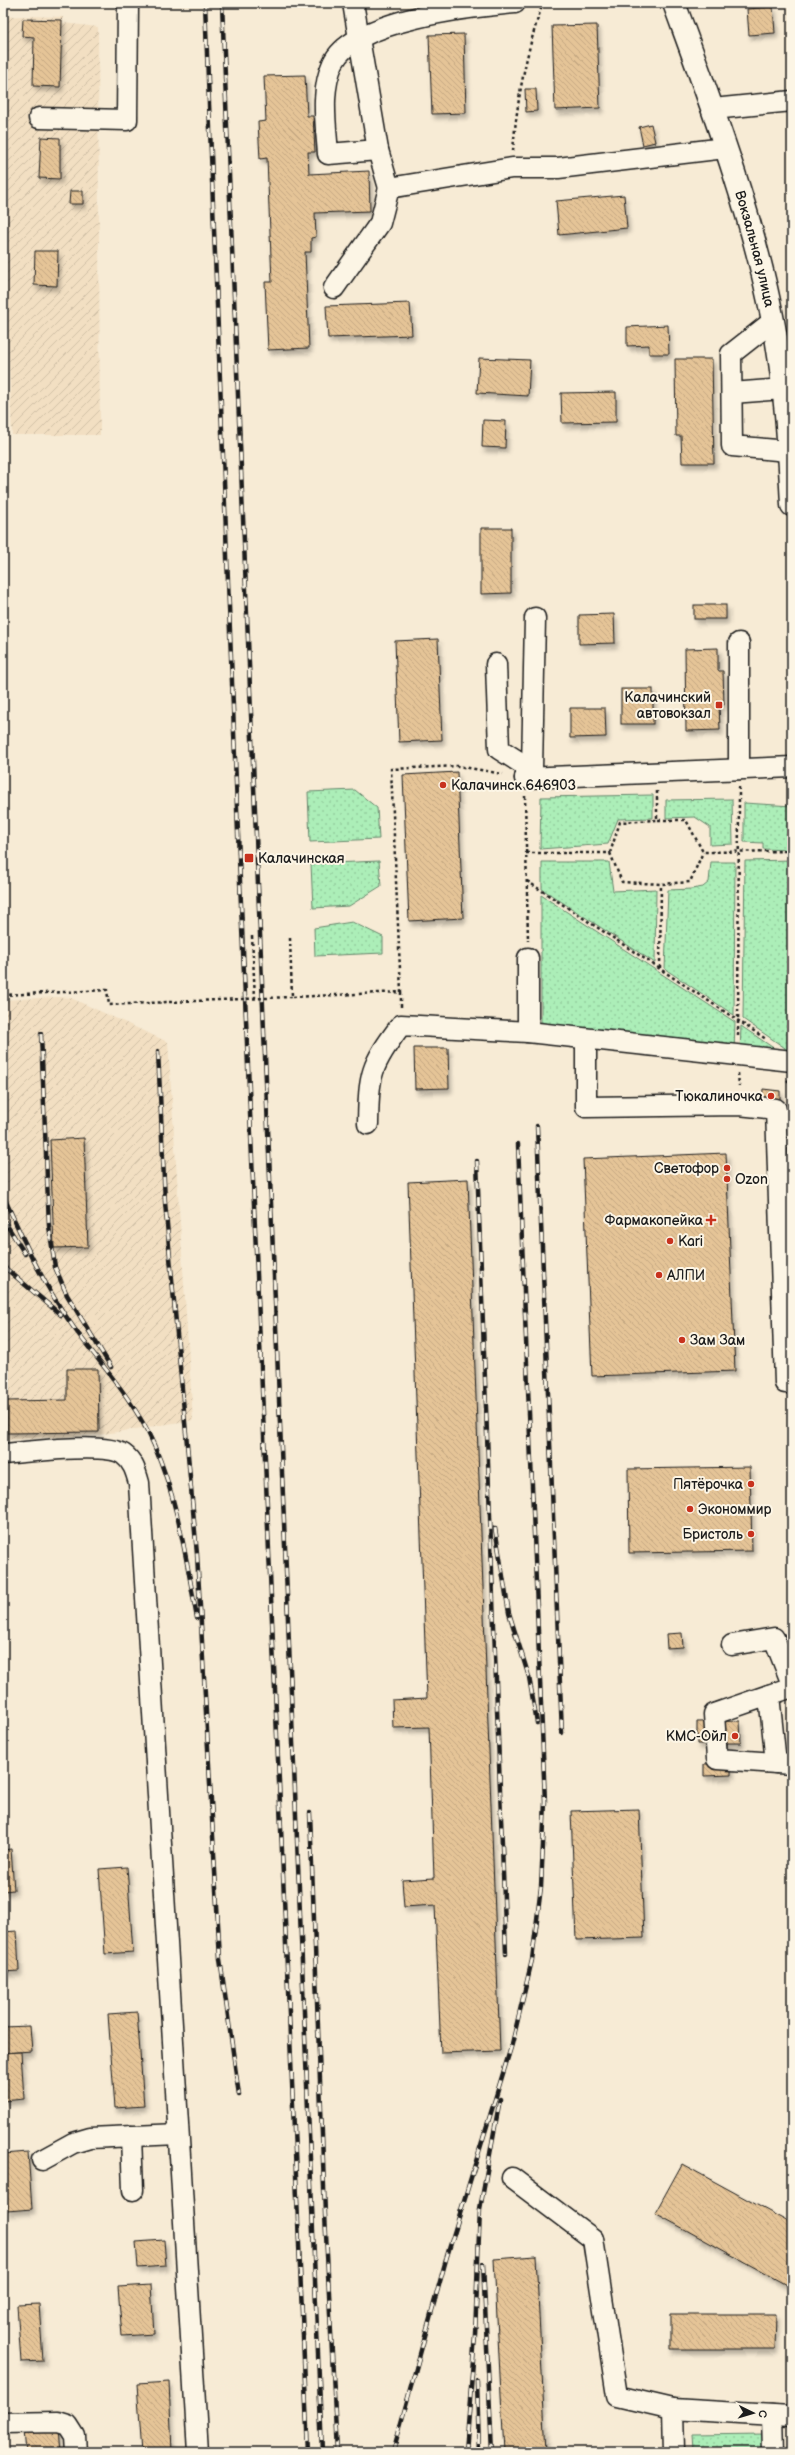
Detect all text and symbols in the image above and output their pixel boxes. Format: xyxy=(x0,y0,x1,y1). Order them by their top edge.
street label: Вокзальная улица xyxy=(731,188,778,309)
place label: Калачинский автовокзал xyxy=(624,689,711,722)
marker: Калачинский автовокзал xyxy=(714,700,724,710)
place label: Калачинск 646903 xyxy=(451,777,576,794)
marker: Калачинск 646903 xyxy=(438,780,448,790)
place label: Калачинская xyxy=(258,850,345,867)
marker: Калачинская xyxy=(243,852,255,864)
place label: Тюкалиночка xyxy=(675,1088,764,1105)
marker: Тюкалиночка xyxy=(766,1091,776,1101)
place label: Светофор xyxy=(654,1160,719,1177)
marker: Светофор xyxy=(722,1163,732,1173)
place label: Ozon xyxy=(735,1171,768,1188)
marker: Ozon xyxy=(722,1174,732,1184)
place label: Фармакопейка xyxy=(605,1212,704,1229)
marker: Фармакопейка xyxy=(706,1215,716,1225)
place label: Kari xyxy=(678,1233,703,1250)
marker: Kari xyxy=(665,1236,675,1246)
place label: АЛПИ xyxy=(666,1267,705,1284)
marker: АЛПИ xyxy=(654,1270,664,1280)
place label: Зам Зам xyxy=(690,1332,745,1349)
marker: Зам Зам xyxy=(677,1335,687,1345)
place label: Пятёрочка xyxy=(673,1476,744,1493)
marker: Пятёрочка xyxy=(746,1479,756,1489)
place label: Экономмир xyxy=(698,1501,772,1518)
marker: Экономмир xyxy=(685,1504,695,1514)
place label: Бристоль xyxy=(682,1526,743,1543)
marker: Бристоль xyxy=(746,1529,756,1539)
place label: КМС-Ойл xyxy=(666,1728,727,1745)
marker: КМС-Ойл xyxy=(730,1731,740,1741)
north arrow xyxy=(733,2393,773,2433)
text: С xyxy=(756,2409,769,2419)

